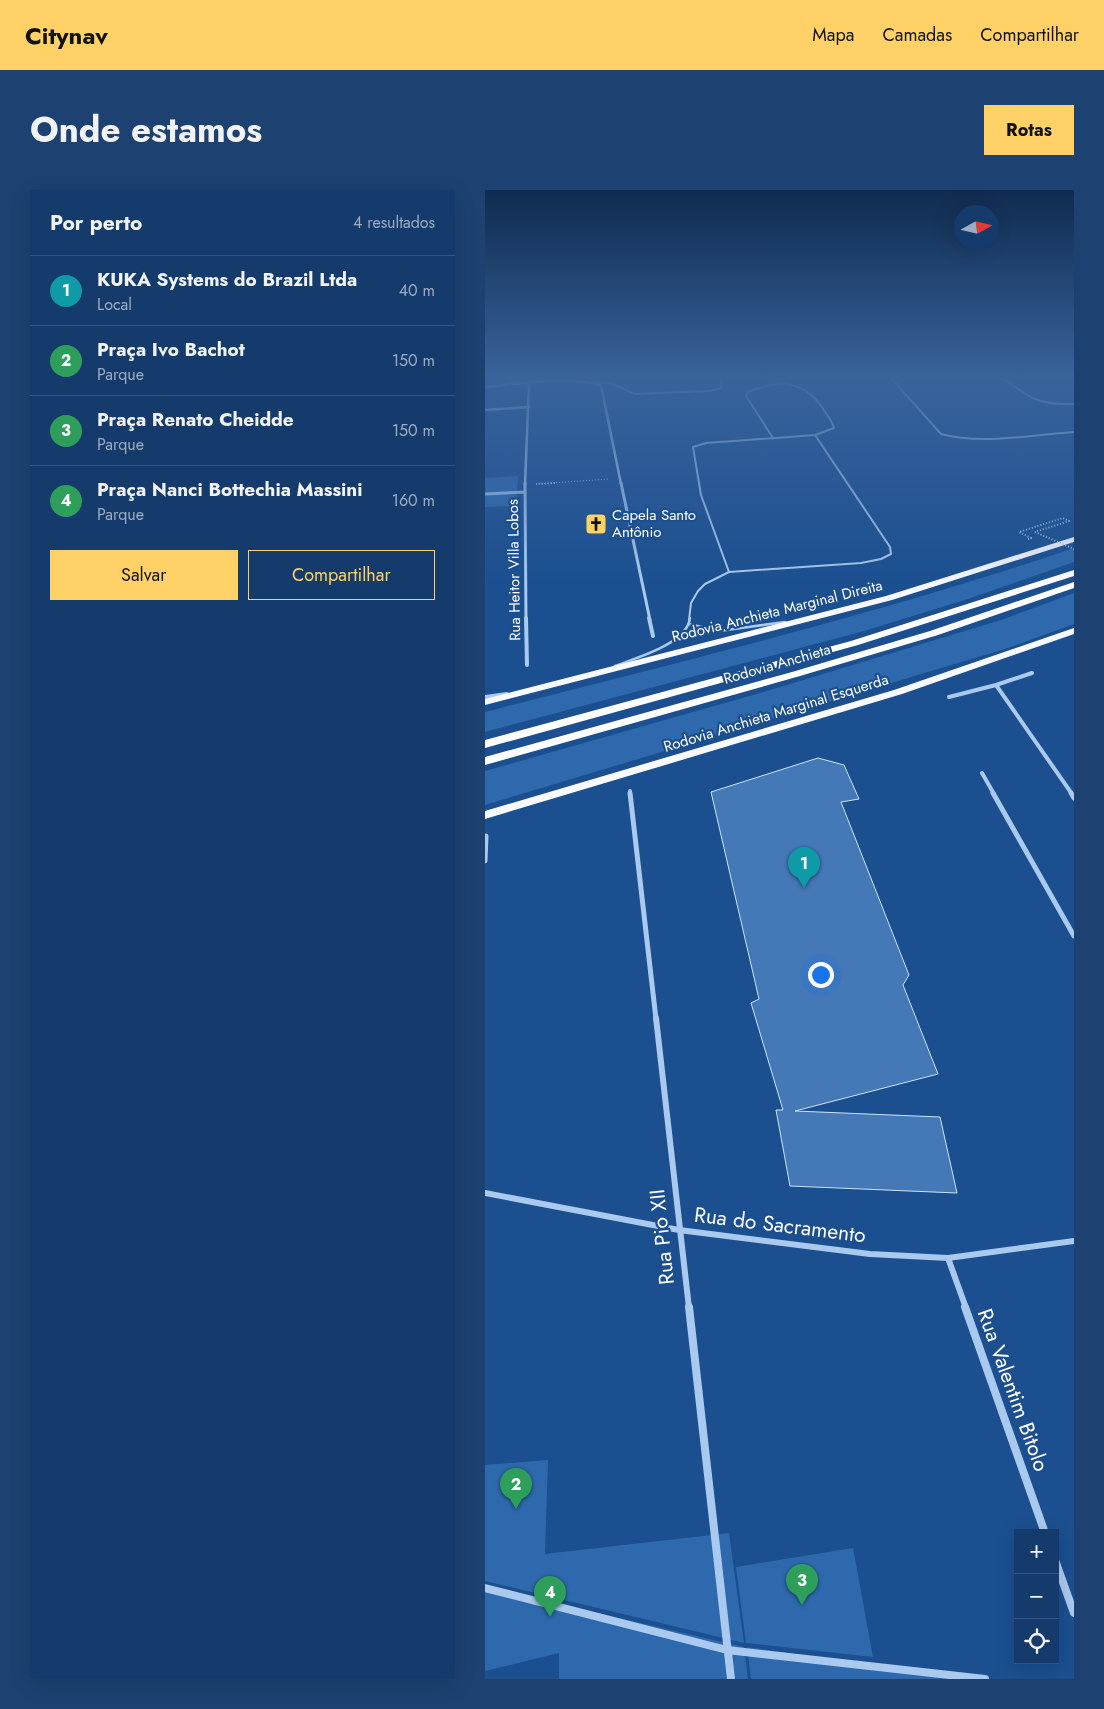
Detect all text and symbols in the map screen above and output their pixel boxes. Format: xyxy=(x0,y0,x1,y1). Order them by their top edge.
text: Citynav xyxy=(25,18,108,53)
text: Mapa xyxy=(812,22,854,48)
text: Camadas xyxy=(882,22,952,48)
text: Compartilhar xyxy=(980,22,1079,48)
text: Onde estamos xyxy=(30,105,262,155)
button: Rotas xyxy=(984,105,1074,155)
north arrow xyxy=(954,205,999,250)
text: Por perto xyxy=(50,208,142,238)
text: 4 resultados xyxy=(353,211,435,234)
text: KUKA Systems do Brazil Ltda xyxy=(97,266,357,293)
text: 1 xyxy=(62,279,70,302)
text: 40 m xyxy=(399,279,435,302)
text: Local xyxy=(97,293,132,316)
text: Praça Ivo Bachot xyxy=(97,336,245,363)
text: 2 xyxy=(61,349,71,372)
text: 150 m xyxy=(392,349,435,372)
text: Parque xyxy=(97,363,144,386)
text: Praça Renato Cheidde xyxy=(97,406,294,433)
text: 3 xyxy=(61,419,71,442)
text: 150 m xyxy=(392,419,435,442)
text: Parque xyxy=(97,433,144,456)
text: Praça Nanci Bottechia Massini xyxy=(97,476,363,503)
text: 4 xyxy=(60,489,72,512)
text: 160 m xyxy=(392,489,435,512)
street label: Rua Heitor Villa Lobos xyxy=(502,499,526,641)
text: Parque xyxy=(97,503,144,526)
place label: Capela Santo Antônio xyxy=(612,504,696,543)
church icon: Capela Santo Antônio xyxy=(584,512,608,536)
button: Salvar xyxy=(50,550,238,600)
button: Compartilhar xyxy=(248,550,435,600)
street label: Rodovia Anchieta Marginal Direita xyxy=(669,574,885,648)
street label: Rodovia Anchieta xyxy=(721,638,833,690)
street label: Rodovia Anchieta Marginal Esquerda xyxy=(661,668,891,758)
pin: 1 xyxy=(788,847,820,888)
your location xyxy=(808,962,834,988)
street label: Rua Pio XII xyxy=(642,1188,682,1286)
street label: Rua do Sacramento xyxy=(693,1200,867,1250)
street label: Rua Valentim Bitolo xyxy=(970,1305,1056,1475)
pin: 2 xyxy=(500,1468,532,1509)
map controls xyxy=(1014,1529,1059,1664)
button: + xyxy=(1014,1529,1059,1574)
pin: 3 xyxy=(786,1564,818,1605)
button: − xyxy=(1014,1574,1059,1619)
pin: 4 xyxy=(534,1576,566,1617)
button: locate xyxy=(1014,1619,1059,1664)

